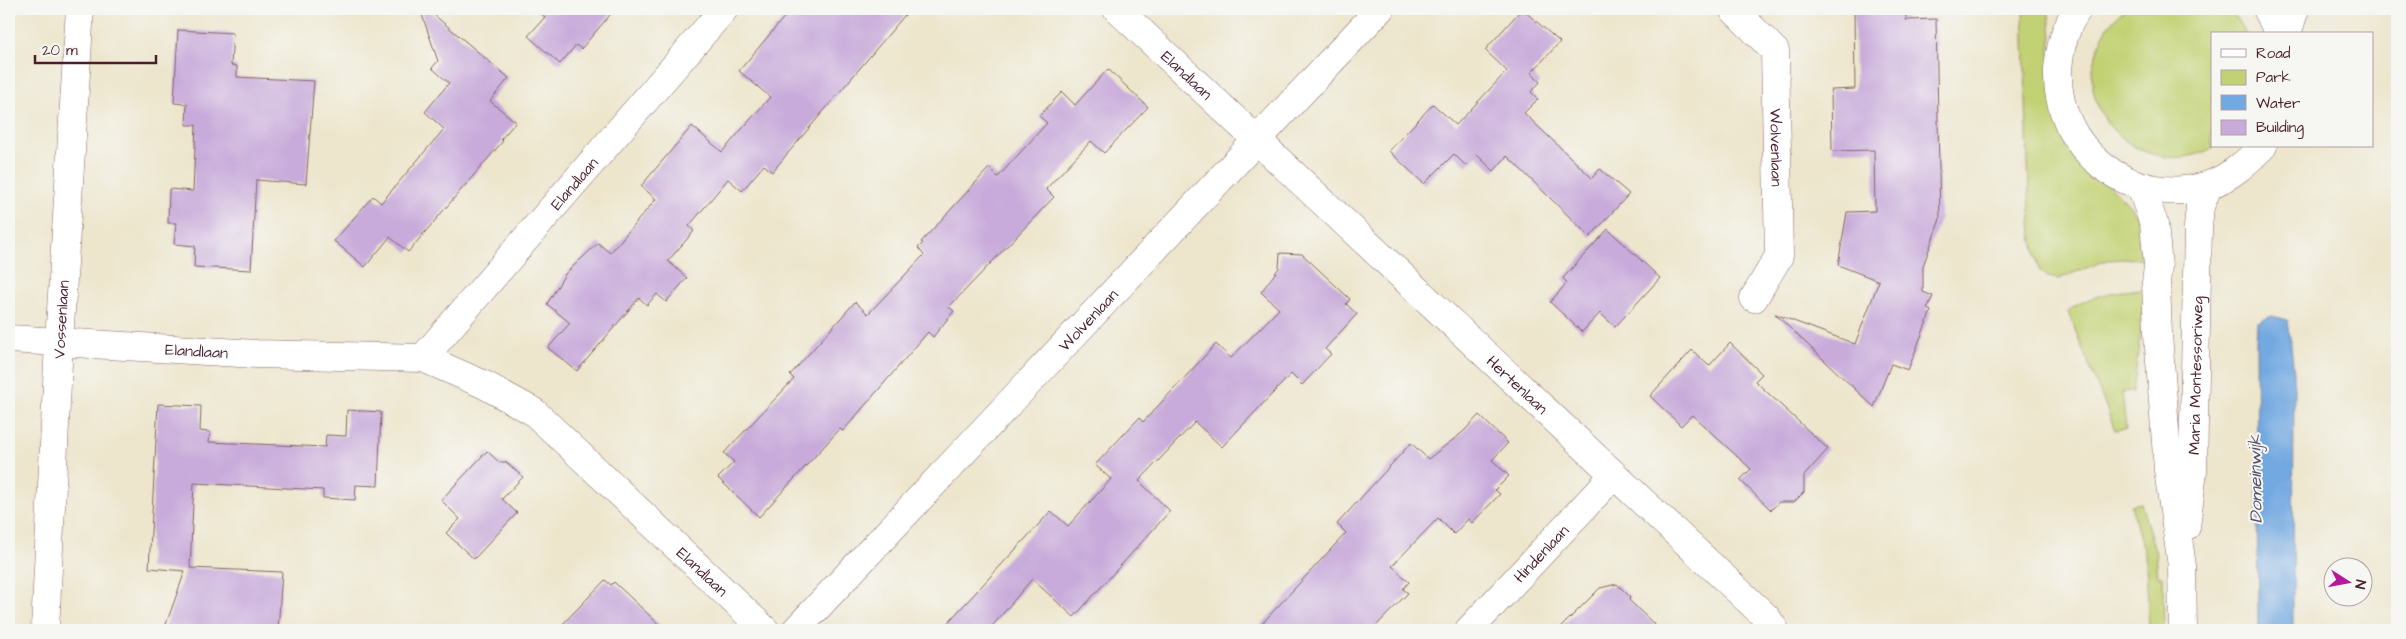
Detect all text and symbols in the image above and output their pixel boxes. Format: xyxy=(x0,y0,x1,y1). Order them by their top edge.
scale bar xyxy=(35,32,156,64)
legend xyxy=(2211,32,2374,148)
text: 20 m xyxy=(42,40,78,61)
text: Road xyxy=(2256,43,2291,64)
street label: Elandlaan xyxy=(1156,46,1217,105)
text: Park xyxy=(2256,67,2291,88)
text: Water xyxy=(2256,93,2300,114)
street label: Wolvenlaan xyxy=(1764,108,1788,187)
text: Building xyxy=(2256,117,2304,139)
street label: Elandlaan xyxy=(546,153,604,215)
street label: Vossenlaan xyxy=(48,280,75,359)
street label: Wolvenlaan xyxy=(1054,284,1123,356)
street label: Maria Montessoriweg xyxy=(2183,296,2210,455)
street label: Elandlaan xyxy=(164,339,229,364)
street label: Hertenlaan xyxy=(1481,351,1553,419)
water label: Domeinwijk xyxy=(2242,433,2269,524)
street label: Hindenlaan xyxy=(1509,520,1574,588)
street label: Elandlaan xyxy=(671,542,732,602)
north arrow xyxy=(2324,556,2374,606)
text: N xyxy=(2349,578,2370,591)

